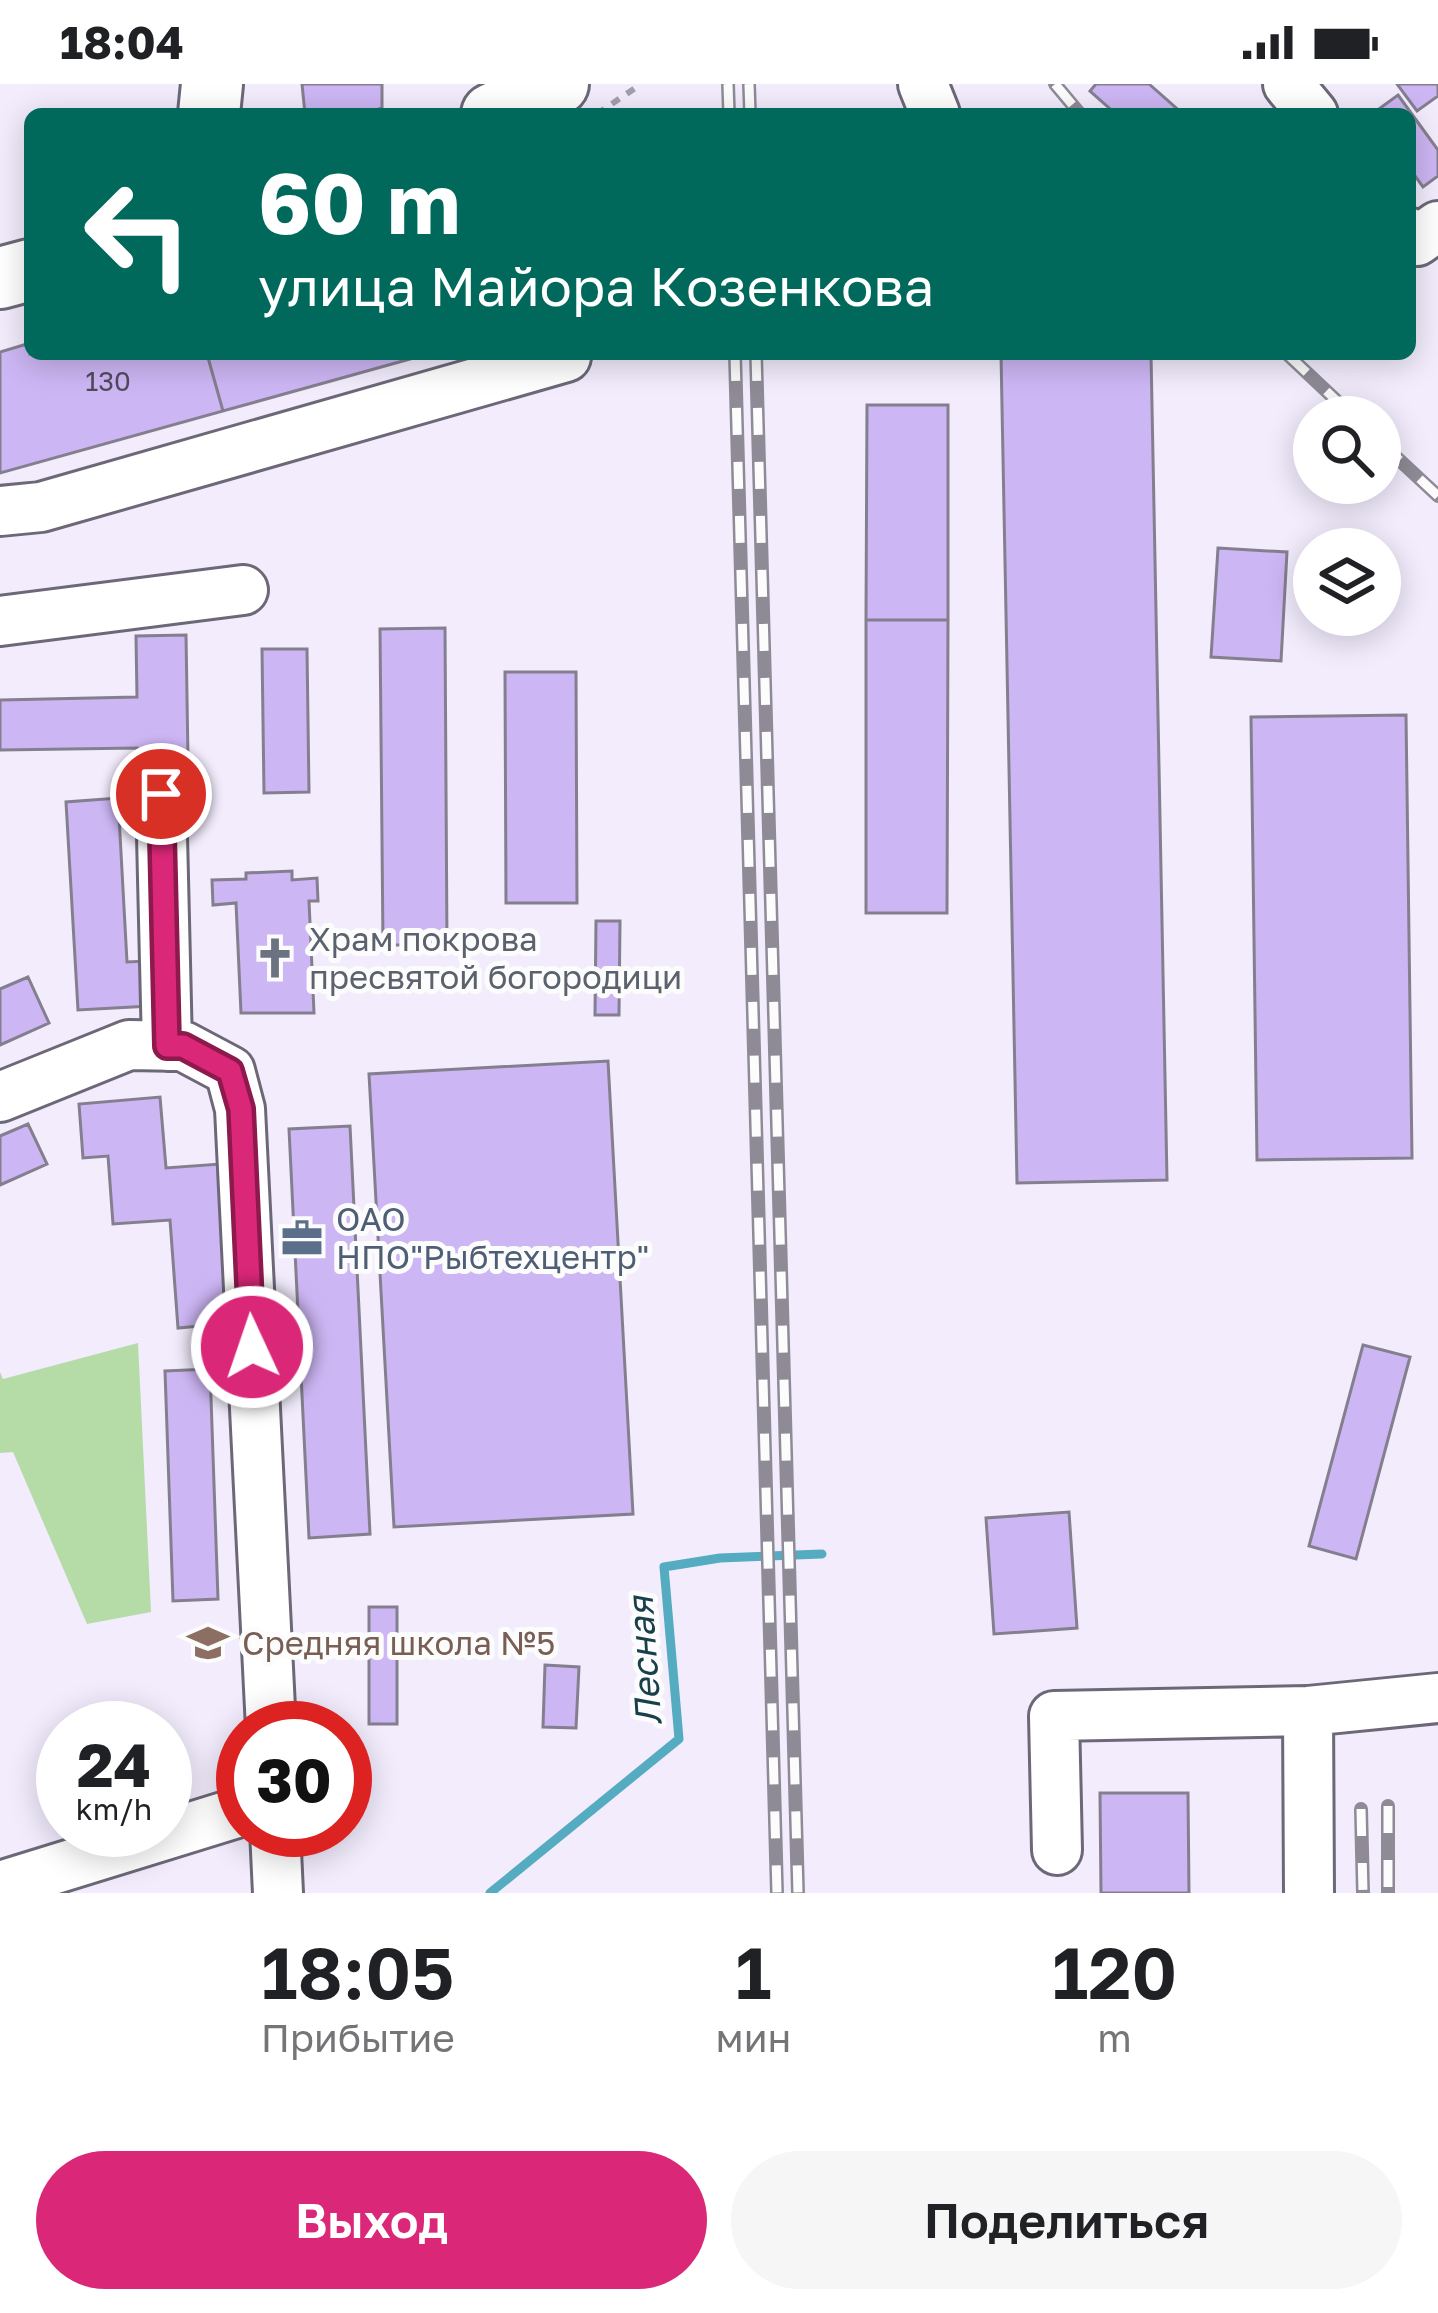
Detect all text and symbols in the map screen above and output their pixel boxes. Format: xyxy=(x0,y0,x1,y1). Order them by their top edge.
text: 18:04 xyxy=(60,15,184,69)
text: 60 m xyxy=(258,152,460,252)
icon: left xyxy=(60,156,216,312)
text: улица Майора Козенкова xyxy=(258,253,934,318)
house number: 130 xyxy=(85,365,131,397)
map controls xyxy=(1293,396,1401,636)
button: search xyxy=(1293,396,1401,504)
button: layers xyxy=(1293,528,1401,636)
pin xyxy=(110,743,212,845)
icon: arrive xyxy=(128,761,194,827)
place label: Храм покрова пресвятой богородици xyxy=(309,919,682,996)
church icon: Храм покрова пресвятой богородици xyxy=(252,935,298,981)
place label: ОАО НПО"Рыбтехцентр" xyxy=(336,1199,649,1276)
office icon: ОАО НПО"Рыбтехцентр" xyxy=(279,1215,325,1261)
position arrow xyxy=(189,1284,315,1410)
water label: Лесная xyxy=(617,1593,669,1727)
school or university icon: Средняя школа №5 xyxy=(185,1620,231,1666)
place label: Средняя школа №5 xyxy=(242,1623,556,1662)
speed limit sign: 30 xyxy=(216,1701,372,1857)
text: 24 xyxy=(77,1728,151,1800)
text: km/h xyxy=(76,1791,152,1827)
text: 18:05 xyxy=(261,1928,454,2015)
text: 1 xyxy=(735,1928,772,2015)
text: 120 xyxy=(1052,1928,1177,2015)
text: Прибытие xyxy=(261,2014,455,2061)
text: мин xyxy=(716,2014,791,2061)
text: m xyxy=(1097,2014,1132,2061)
button: Выход xyxy=(36,2151,707,2289)
button: Поделиться xyxy=(731,2151,1402,2289)

